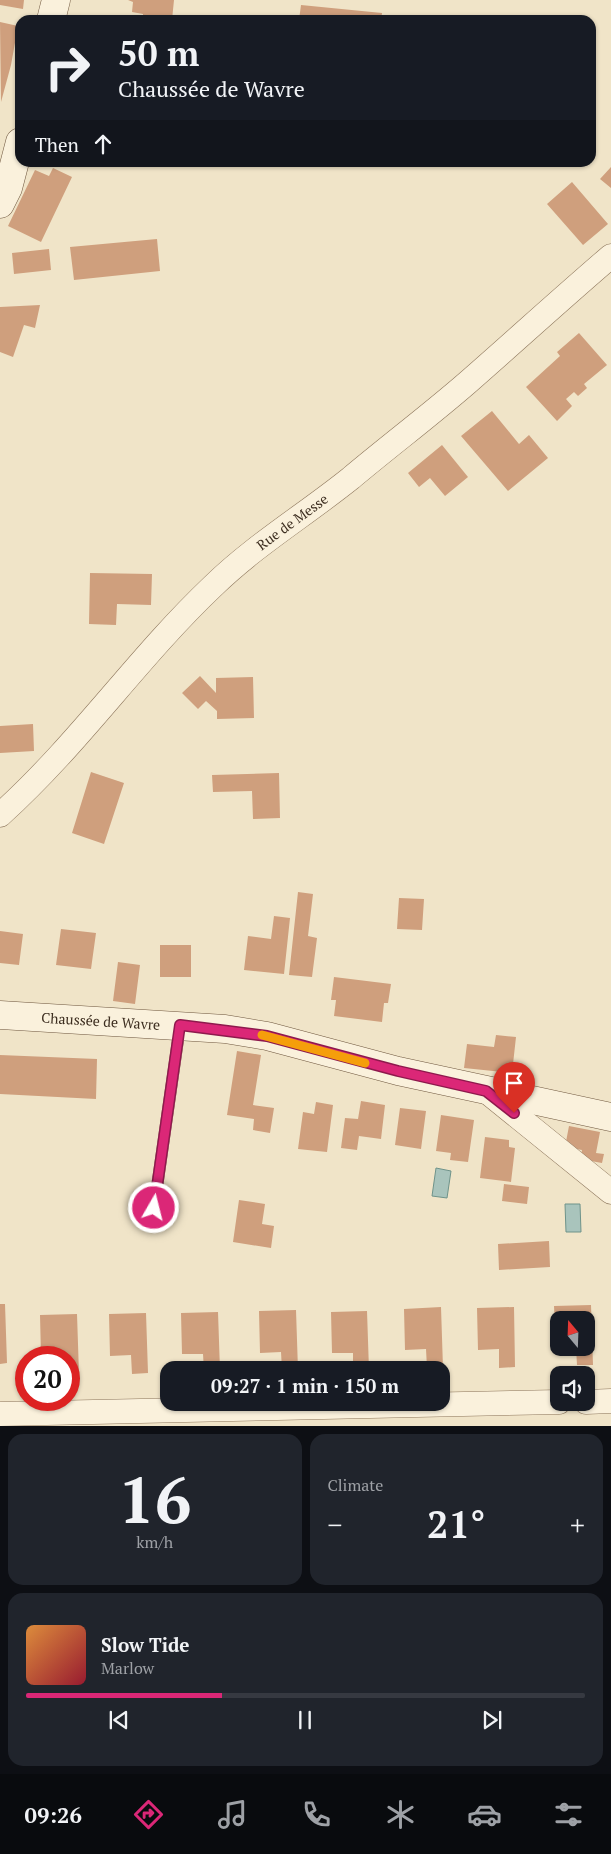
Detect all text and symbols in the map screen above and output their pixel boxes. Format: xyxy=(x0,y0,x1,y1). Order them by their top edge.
text: 50 m xyxy=(118,30,199,76)
icon: right xyxy=(35,35,100,100)
text: Chaussée de Wavre xyxy=(118,74,305,103)
icon: ahead xyxy=(89,130,117,158)
text: Then xyxy=(35,132,79,157)
street label: Rue de Messe xyxy=(253,489,332,554)
street label: Chaussée de Wavre xyxy=(41,1008,161,1034)
pin xyxy=(493,1062,535,1113)
icon: arrive xyxy=(500,1069,528,1097)
position arrow xyxy=(127,1181,179,1233)
north arrow xyxy=(550,1311,595,1356)
map controls xyxy=(550,1311,595,1411)
speed limit sign: 20 xyxy=(15,1346,80,1411)
button: sound xyxy=(550,1366,595,1411)
text: 09:27 · 1 min · 150 m xyxy=(211,1373,399,1398)
text: 16 xyxy=(118,1455,191,1542)
text: Climate xyxy=(328,1474,383,1496)
text: 21° xyxy=(427,1499,486,1549)
text: − xyxy=(328,1506,342,1543)
text: + xyxy=(570,1506,585,1543)
text: km/h xyxy=(136,1531,173,1553)
text: Slow Tide xyxy=(101,1632,190,1657)
text: Marlow xyxy=(101,1657,154,1679)
icon: previous xyxy=(105,1706,133,1734)
icon: pause xyxy=(291,1706,319,1734)
icon: next xyxy=(478,1706,506,1734)
icon: directions xyxy=(131,1797,166,1832)
icon: music xyxy=(215,1797,250,1832)
icon: phone xyxy=(299,1797,334,1832)
icon: climate xyxy=(383,1797,418,1832)
icon: car xyxy=(467,1797,502,1832)
icon: filters xyxy=(551,1797,586,1832)
text: 09:26 xyxy=(25,1800,82,1829)

